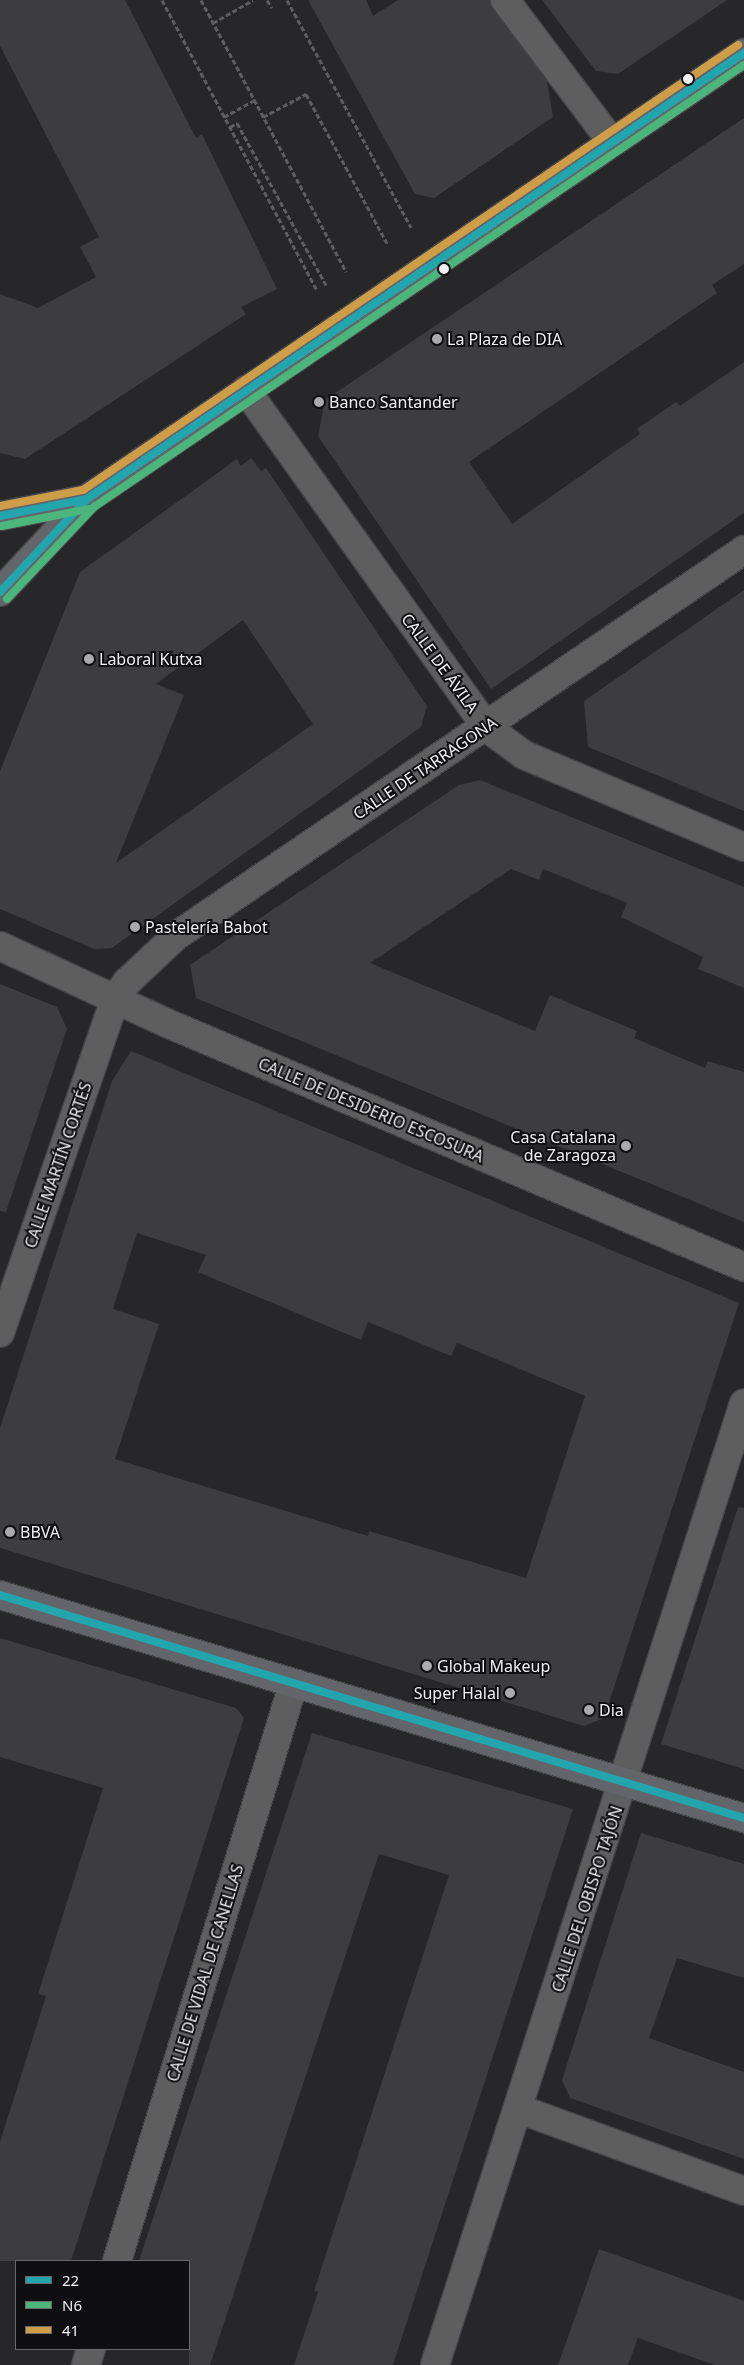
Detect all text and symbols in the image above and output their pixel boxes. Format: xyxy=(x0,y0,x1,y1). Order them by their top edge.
unlabelled marker xyxy=(683,74,693,84)
unlabelled marker xyxy=(439,264,449,274)
place label: La Plaza de DIA xyxy=(447,329,562,349)
marker: La Plaza de DIA xyxy=(431,333,443,345)
place label: Banco Santander xyxy=(329,392,458,412)
marker: Banco Santander xyxy=(313,396,325,408)
street label: CALLE DE ÁVILA xyxy=(398,610,482,716)
place label: Laboral Kutxa xyxy=(99,649,202,669)
marker: Laboral Kutxa xyxy=(83,653,95,665)
street label: CALLE DE TARRAGONA xyxy=(349,713,501,823)
place label: Pastelería Babot xyxy=(145,917,268,937)
marker: Pastelería Babot xyxy=(129,921,141,933)
street label: CALLE DE DESIDERIO ESCOSURA xyxy=(255,1054,487,1166)
street label: CALLE MARTÍN CORTÉS xyxy=(21,1079,95,1251)
place label: Casa Catalana de Zaragoza xyxy=(510,1127,616,1165)
marker: Casa Catalana de Zaragoza xyxy=(620,1140,632,1152)
place label: BBVA xyxy=(20,1522,60,1542)
marker: BBVA xyxy=(4,1526,16,1538)
place label: Global Makeup xyxy=(437,1656,550,1676)
marker: Global Makeup xyxy=(421,1660,433,1672)
place label: Super Halal xyxy=(414,1683,500,1703)
marker: Super Halal xyxy=(504,1687,516,1699)
place label: Dia xyxy=(599,1700,624,1720)
marker: Dia xyxy=(583,1704,595,1716)
street label: CALLE DEL OBISPO TAJÓN xyxy=(548,1804,626,1994)
street label: CALLE DE VIDAL DE CANELLAS xyxy=(163,1862,247,2084)
legend xyxy=(15,2260,190,2350)
text: 22 xyxy=(62,2270,79,2290)
text: N6 xyxy=(62,2295,82,2315)
text: 41 xyxy=(62,2320,79,2340)

